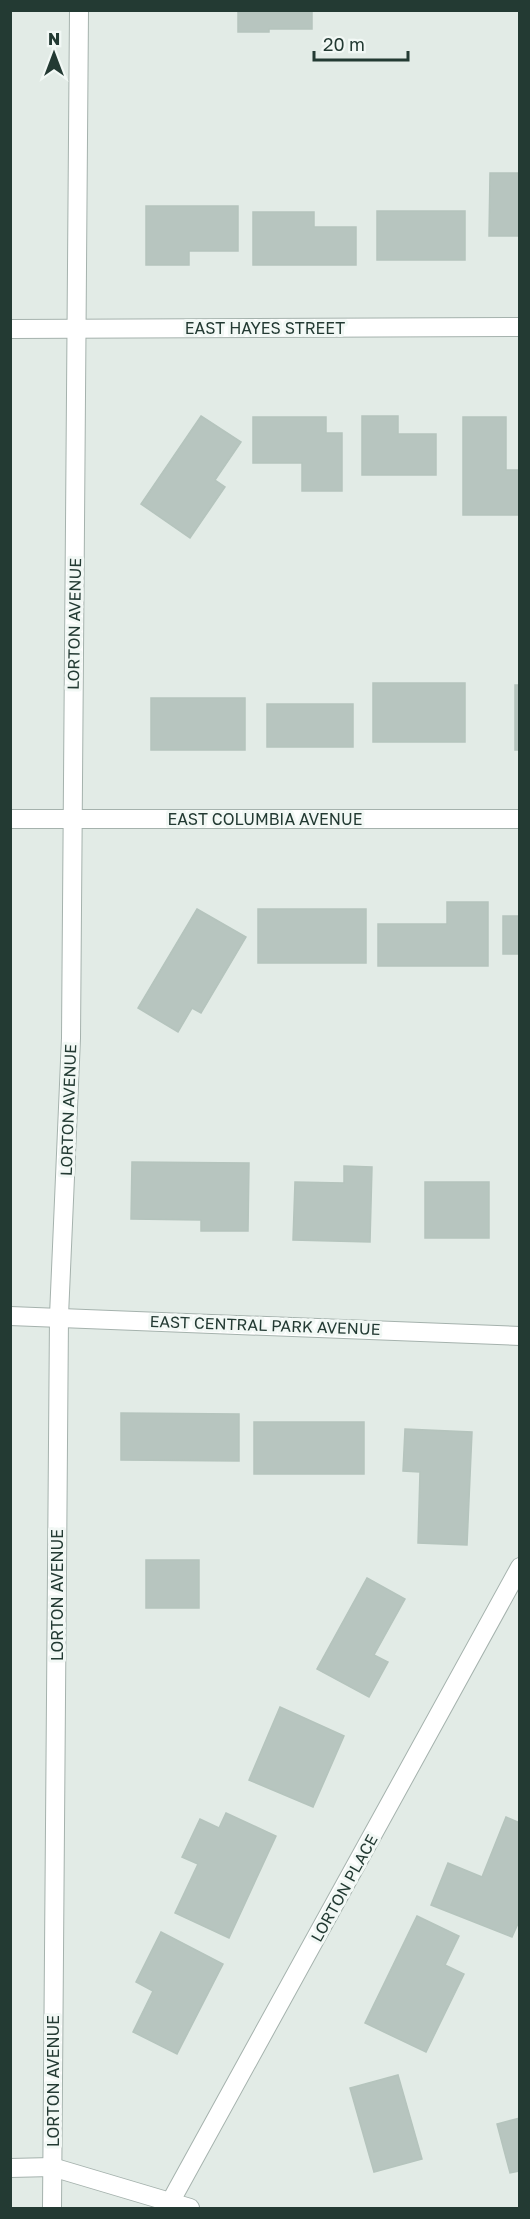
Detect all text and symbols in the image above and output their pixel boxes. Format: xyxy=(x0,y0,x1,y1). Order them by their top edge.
north arrow xyxy=(24,24,84,84)
scale bar xyxy=(314,24,408,62)
text: N xyxy=(48,29,60,49)
text: 20 m xyxy=(323,33,365,55)
street label: EAST HAYES STREET xyxy=(185,318,345,338)
street label: LORTON AVENUE xyxy=(63,558,85,690)
street label: EAST COLUMBIA AVENUE xyxy=(168,809,362,829)
street label: LORTON AVENUE xyxy=(56,1044,80,1176)
street label: EAST CENTRAL PARK AVENUE xyxy=(149,1311,381,1339)
street label: LORTON AVENUE xyxy=(47,1529,67,1661)
street label: LORTON PLACE xyxy=(306,1831,382,1945)
street label: LORTON AVENUE xyxy=(43,2015,63,2147)

